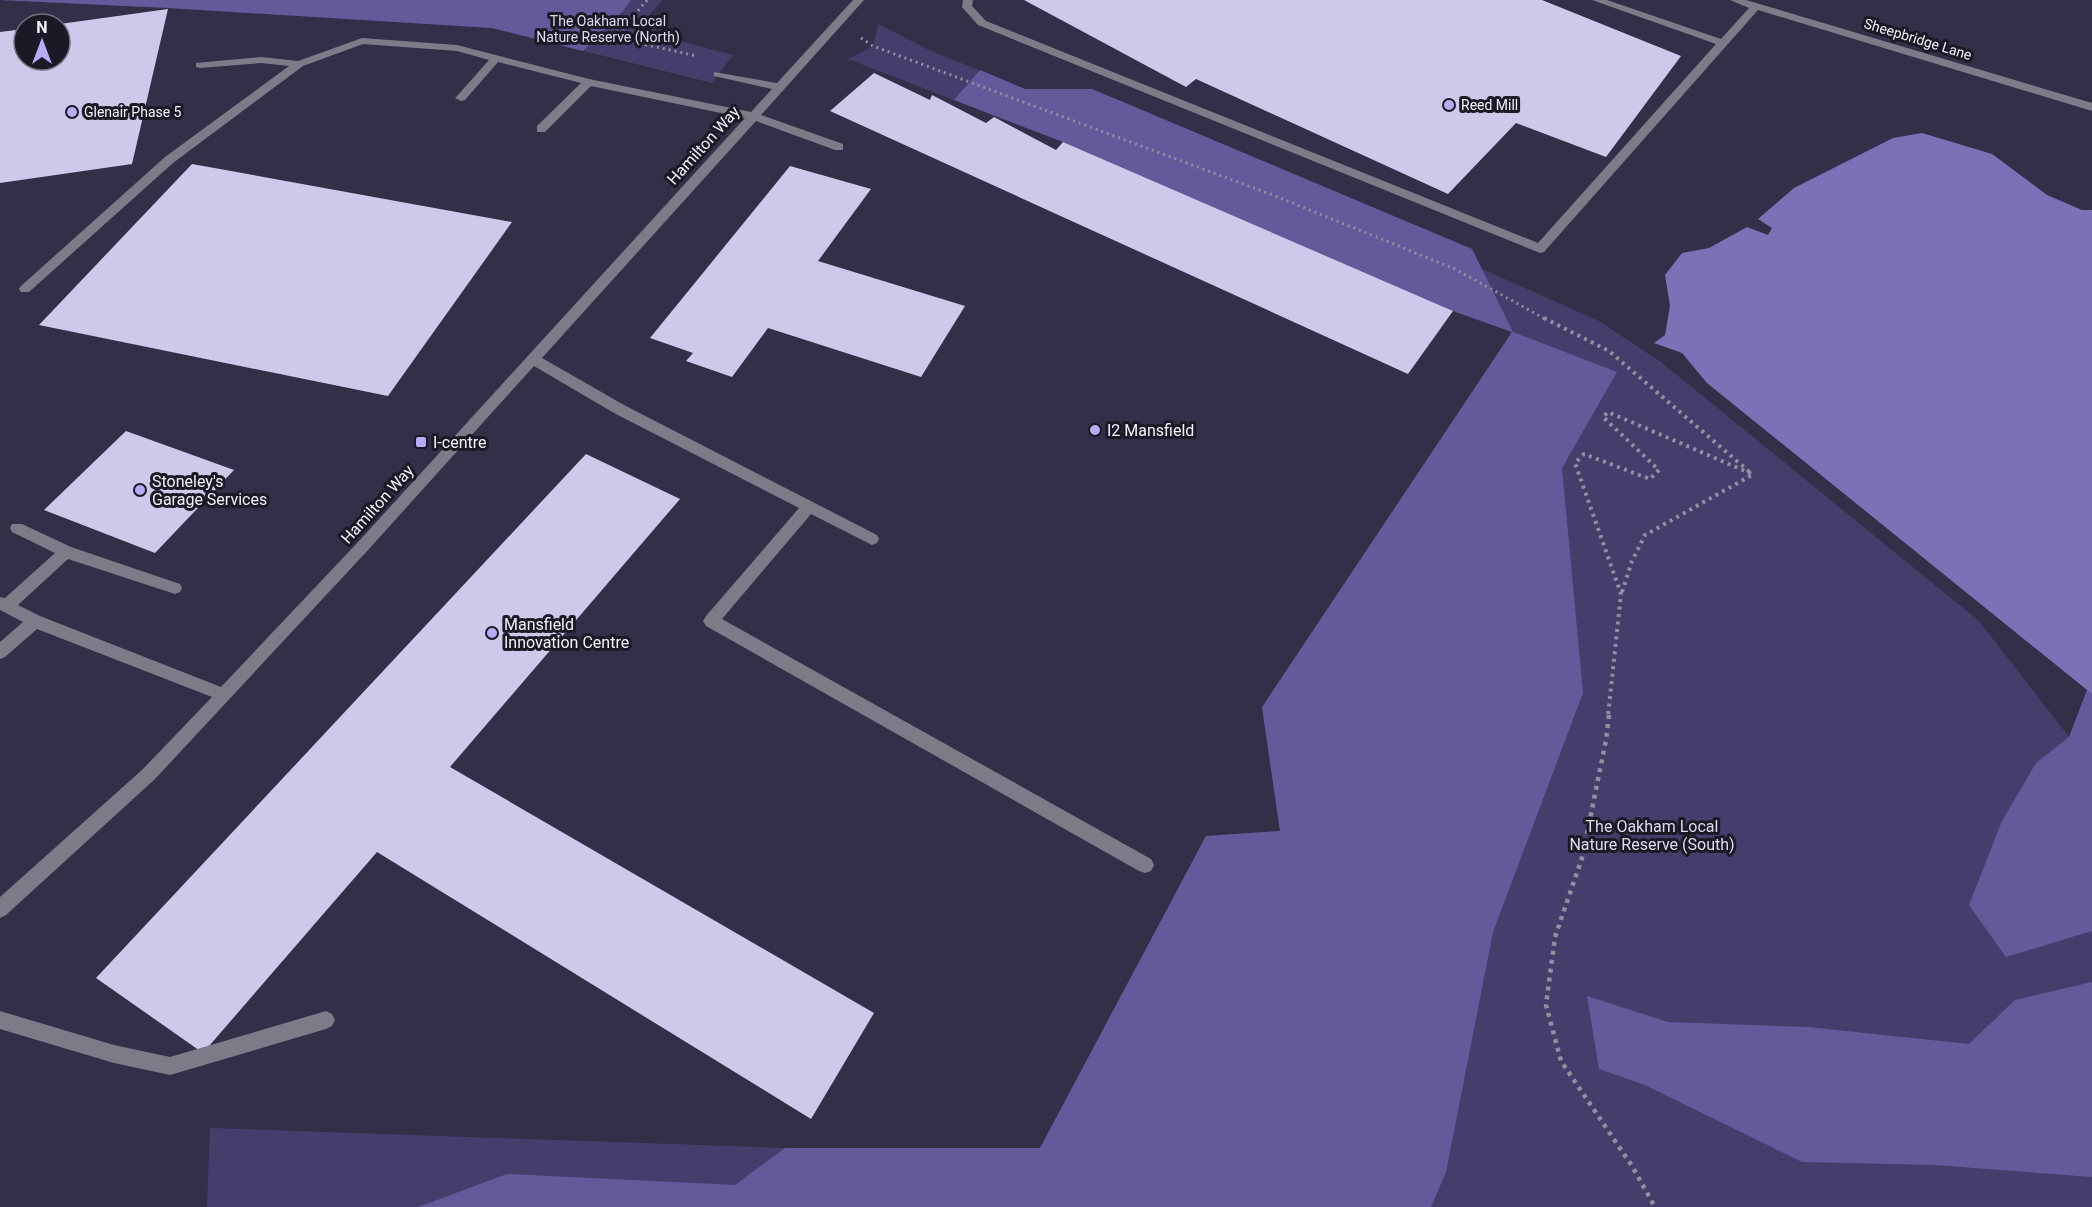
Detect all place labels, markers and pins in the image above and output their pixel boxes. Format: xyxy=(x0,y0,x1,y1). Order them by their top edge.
place label: Reed Mill xyxy=(1461,97,1518,113)
marker: Reed Mill xyxy=(1442,98,1456,112)
place label: Glenair Phase 5 xyxy=(84,104,182,120)
marker: Glenair Phase 5 xyxy=(65,105,79,119)
place label: I2 Mansfield xyxy=(1107,421,1194,440)
marker: I2 Mansfield xyxy=(1088,423,1102,437)
place label: I-centre xyxy=(433,433,486,452)
marker: I-centre xyxy=(414,435,428,449)
place label: Stoneley's Garage Services xyxy=(152,472,267,509)
marker: Stoneley's Garage Services xyxy=(133,483,147,497)
place label: Mansfield Innovation Centre xyxy=(504,615,629,652)
marker: Mansfield Innovation Centre xyxy=(485,626,499,640)

